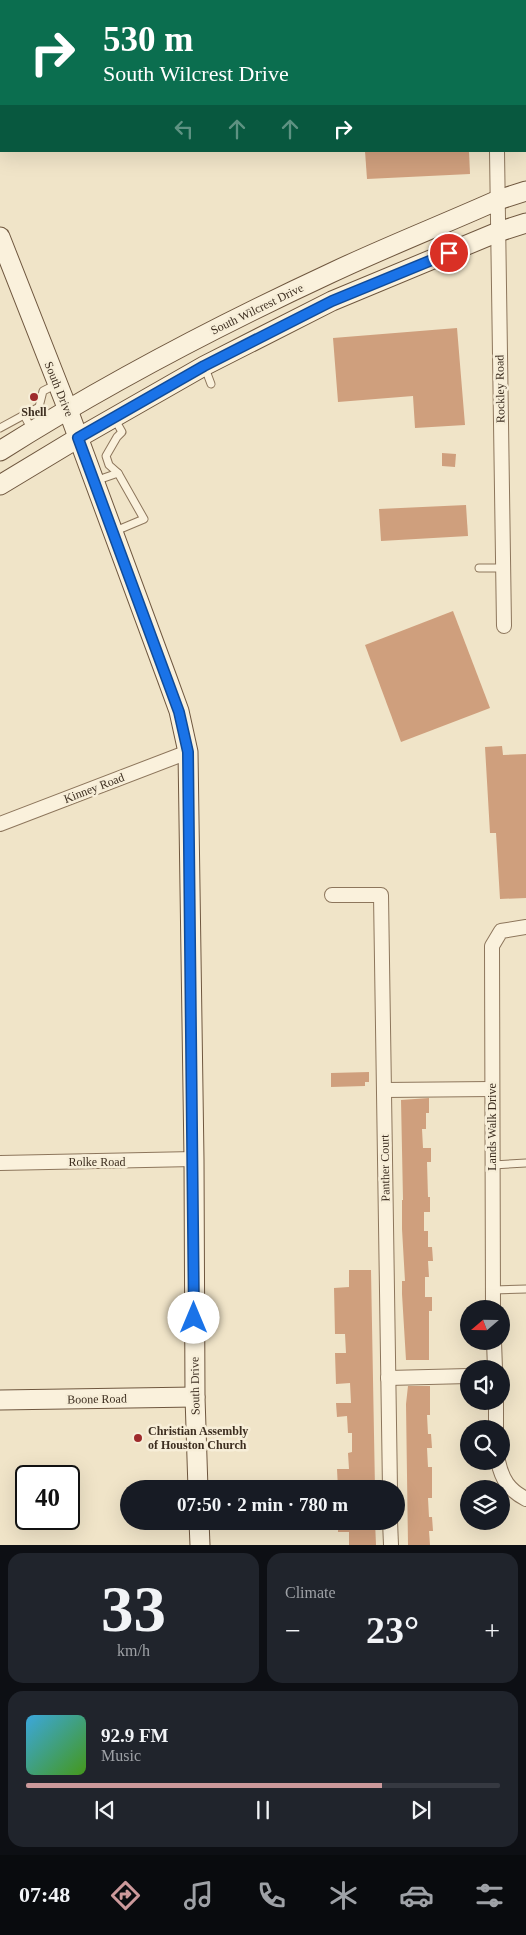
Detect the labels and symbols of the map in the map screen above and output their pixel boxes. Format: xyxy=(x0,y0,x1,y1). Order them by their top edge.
pin xyxy=(428,232,470,274)
street label: South Wilcrest Drive xyxy=(208,281,306,337)
street label: Rockley Road xyxy=(492,355,508,423)
street label: South Drive xyxy=(42,359,76,419)
marker: Shell xyxy=(28,391,40,403)
place label: Shell xyxy=(21,405,47,419)
street label: Kinney Road xyxy=(62,770,126,806)
street label: Lands Walk Drive xyxy=(485,1083,499,1171)
street label: Panther Court xyxy=(377,1134,393,1202)
street label: Rolke Road xyxy=(69,1155,126,1169)
position arrow xyxy=(167,1291,219,1343)
north arrow xyxy=(460,1300,510,1350)
street label: South Drive xyxy=(187,1357,203,1415)
street label: Boone Road xyxy=(67,1391,127,1407)
place label: Christian Assembly of Houston Church xyxy=(148,1424,248,1452)
marker: Christian Assembly of Houston Church xyxy=(132,1432,144,1444)
speed limit sign: 40 xyxy=(15,1465,80,1530)

